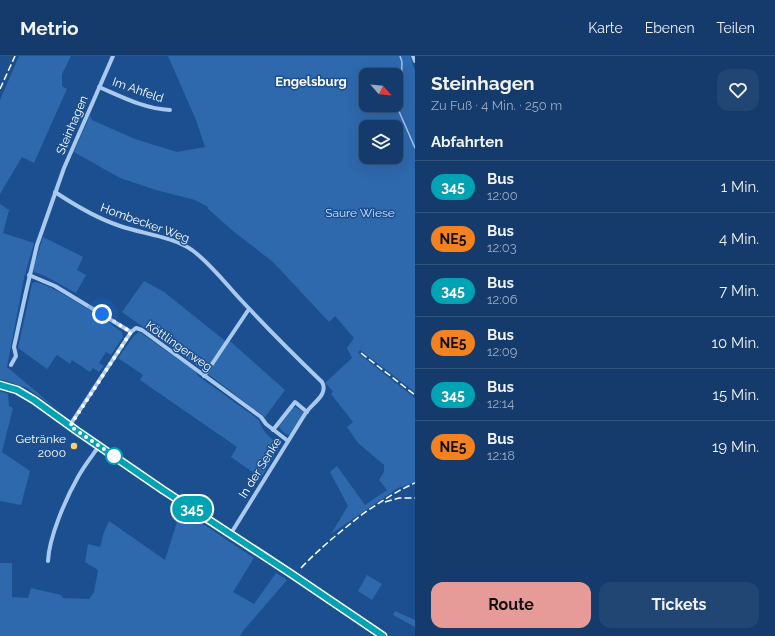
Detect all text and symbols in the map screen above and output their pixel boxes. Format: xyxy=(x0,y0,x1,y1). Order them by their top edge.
text: Metrio xyxy=(20,17,79,39)
text: Karte xyxy=(588,20,623,36)
text: Ebenen xyxy=(645,20,695,36)
text: Teilen xyxy=(717,20,755,36)
north arrow xyxy=(359,68,403,112)
map controls xyxy=(359,68,403,164)
button: heart xyxy=(717,69,759,111)
text: Steinhagen xyxy=(431,72,535,94)
district label: Engelsburg xyxy=(275,74,347,89)
street label: Im Ahfeld xyxy=(111,75,165,105)
street label: Steinhagen xyxy=(53,93,91,157)
text: Zu Fuß · 4 Min. · 250 m xyxy=(431,98,562,113)
button: layers xyxy=(359,120,403,164)
text: Abfahrten xyxy=(431,133,503,151)
text: Bus xyxy=(487,170,514,188)
text: 1 Min. xyxy=(721,178,759,196)
text: 345 xyxy=(441,179,465,195)
text: 12:00 xyxy=(487,188,518,203)
street label: Hombecker Weg xyxy=(99,200,191,246)
park label: Saure Wiese xyxy=(325,206,395,220)
text: Bus xyxy=(487,222,514,240)
text: 4 Min. xyxy=(719,230,759,248)
text: NE5 xyxy=(440,231,466,247)
text: 12:03 xyxy=(487,240,517,255)
text: Bus xyxy=(487,274,514,292)
text: 7 Min. xyxy=(719,282,759,300)
text: 345 xyxy=(441,283,465,299)
text: 12:06 xyxy=(487,292,518,307)
your location xyxy=(92,304,112,324)
street label: Köttlingerweg xyxy=(143,318,215,374)
text: Bus xyxy=(487,326,514,344)
text: 10 Min. xyxy=(712,334,759,352)
text: NE5 xyxy=(440,335,466,351)
text: 12:09 xyxy=(487,344,517,359)
text: Bus xyxy=(487,378,514,396)
text: 15 Min. xyxy=(713,386,759,404)
text: 345 xyxy=(441,387,465,403)
text: 12:14 xyxy=(487,396,514,411)
text: Bus xyxy=(487,430,514,448)
place label: Getränke 2000 xyxy=(16,432,66,460)
street label: In der Senke xyxy=(236,435,284,501)
text: 19 Min. xyxy=(712,438,759,456)
text: NE5 xyxy=(440,439,466,455)
marker: Getränke 2000 xyxy=(69,441,79,451)
unlabelled marker xyxy=(105,447,123,465)
text: 12:18 xyxy=(487,448,515,463)
line badge: 345 xyxy=(169,496,215,522)
text: 345 xyxy=(180,501,204,517)
button: Route xyxy=(431,582,591,628)
button: Tickets xyxy=(599,582,759,628)

